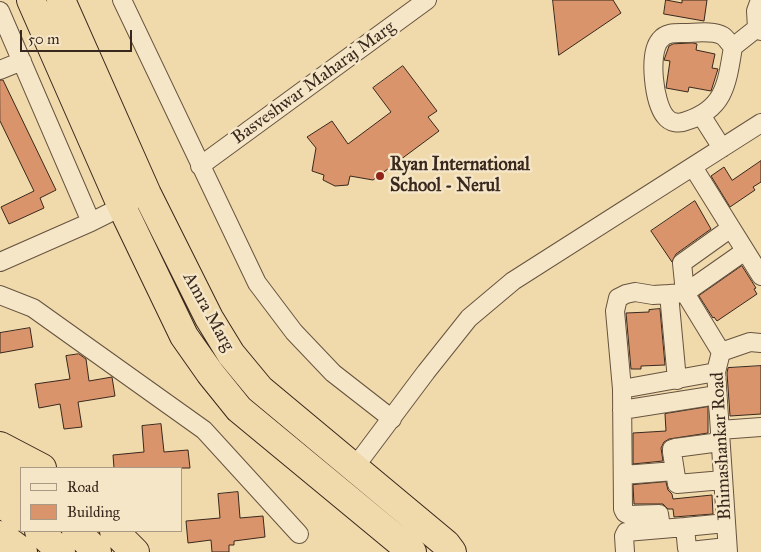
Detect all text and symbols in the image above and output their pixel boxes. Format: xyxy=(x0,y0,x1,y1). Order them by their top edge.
street label: Basveshwar Maharaj Marg xyxy=(228,17,400,149)
scale bar xyxy=(22,20,135,52)
text: 50 m xyxy=(28,30,60,48)
place label: Ryan International School - Nerul xyxy=(390,155,530,198)
marker: Ryan International School - Nerul xyxy=(374,170,386,182)
street label: Amra Marg xyxy=(178,269,238,355)
street label: Bhimashankar Road xyxy=(707,371,737,521)
legend xyxy=(20,467,182,532)
text: Road xyxy=(67,478,99,496)
text: Building xyxy=(67,503,120,521)

